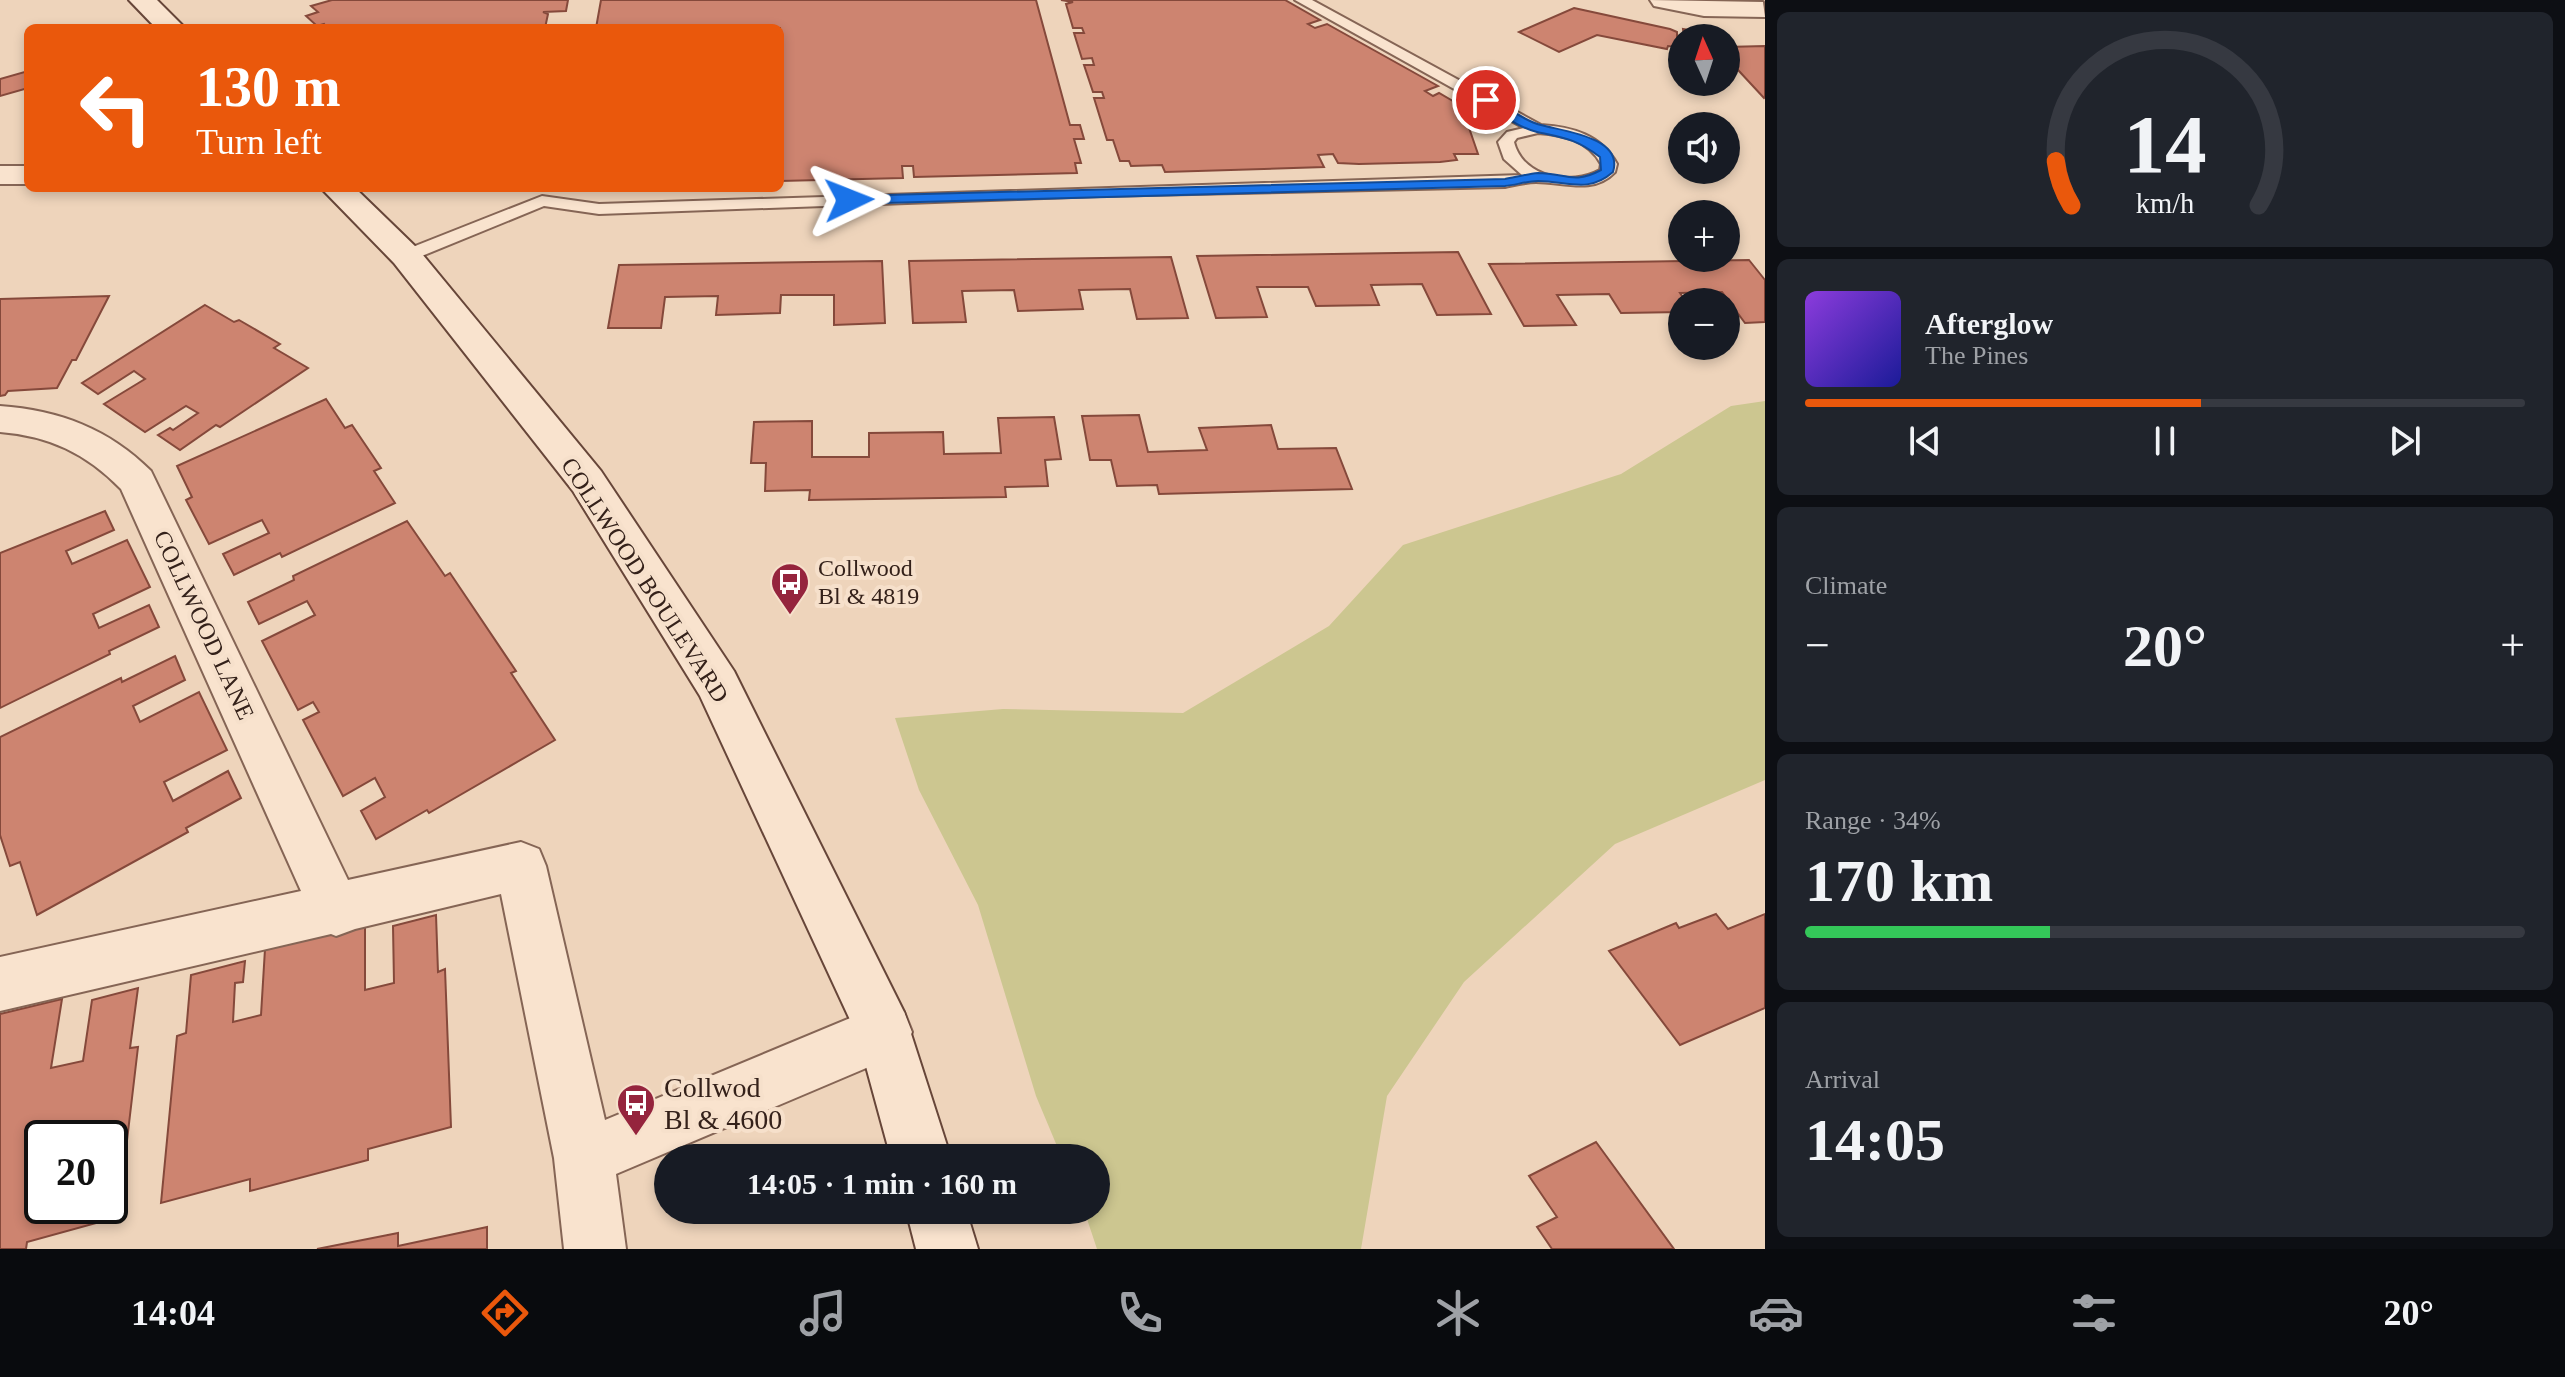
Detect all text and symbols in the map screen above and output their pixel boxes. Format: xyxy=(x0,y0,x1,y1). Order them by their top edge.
north arrow xyxy=(1668,24,1740,96)
map controls xyxy=(1668,24,1740,360)
icon: left xyxy=(64,56,168,160)
text: 130 m xyxy=(196,56,341,118)
pin xyxy=(1452,66,1520,134)
icon: arrive xyxy=(1464,78,1508,122)
text: 14 xyxy=(2123,97,2207,189)
button: sound xyxy=(1668,112,1740,184)
text: Turn left xyxy=(196,122,322,162)
position arrow xyxy=(807,158,891,242)
text: km/h xyxy=(2136,188,2194,219)
button: + xyxy=(1668,200,1740,272)
button: − xyxy=(1668,288,1740,360)
text: Afterglow xyxy=(1925,307,2053,340)
text: The Pines xyxy=(1925,341,2028,370)
icon: previous xyxy=(1903,419,1947,463)
icon: pause xyxy=(2143,419,2187,463)
icon: next xyxy=(2383,419,2427,463)
street label: COLLWOOD BOULEVARD xyxy=(556,453,734,707)
street label: COLLWOOD LANE xyxy=(149,526,259,724)
place label: Collwood Bl & 4819 xyxy=(818,555,919,609)
bus stop icon: Collwood Bl & 4819 xyxy=(769,561,811,616)
text: Climate xyxy=(1805,571,1887,600)
text: 20° xyxy=(2123,613,2207,679)
text: − xyxy=(1805,621,1830,670)
text: + xyxy=(2500,621,2525,670)
text: Range · 34% xyxy=(1805,806,1941,835)
text: 170 km xyxy=(1805,848,1993,914)
text: Arrival xyxy=(1805,1065,1880,1094)
place label: Collwod Bl & 4600 xyxy=(664,1072,782,1135)
bus stop icon: Collwod Bl & 4600 xyxy=(615,1082,657,1137)
text: 14:05 xyxy=(1805,1107,1945,1173)
speed limit sign: 20 xyxy=(24,1120,128,1224)
text: 14:05 · 1 min · 160 m xyxy=(747,1167,1017,1200)
icon: directions xyxy=(477,1285,533,1341)
icon: music xyxy=(795,1285,851,1341)
icon: phone xyxy=(1112,1285,1168,1341)
icon: climate xyxy=(1430,1285,1486,1341)
icon: car xyxy=(1748,1285,1804,1341)
icon: filters xyxy=(2066,1285,2122,1341)
text: 14:04 xyxy=(131,1293,215,1333)
text: 20° xyxy=(2384,1293,2434,1333)

